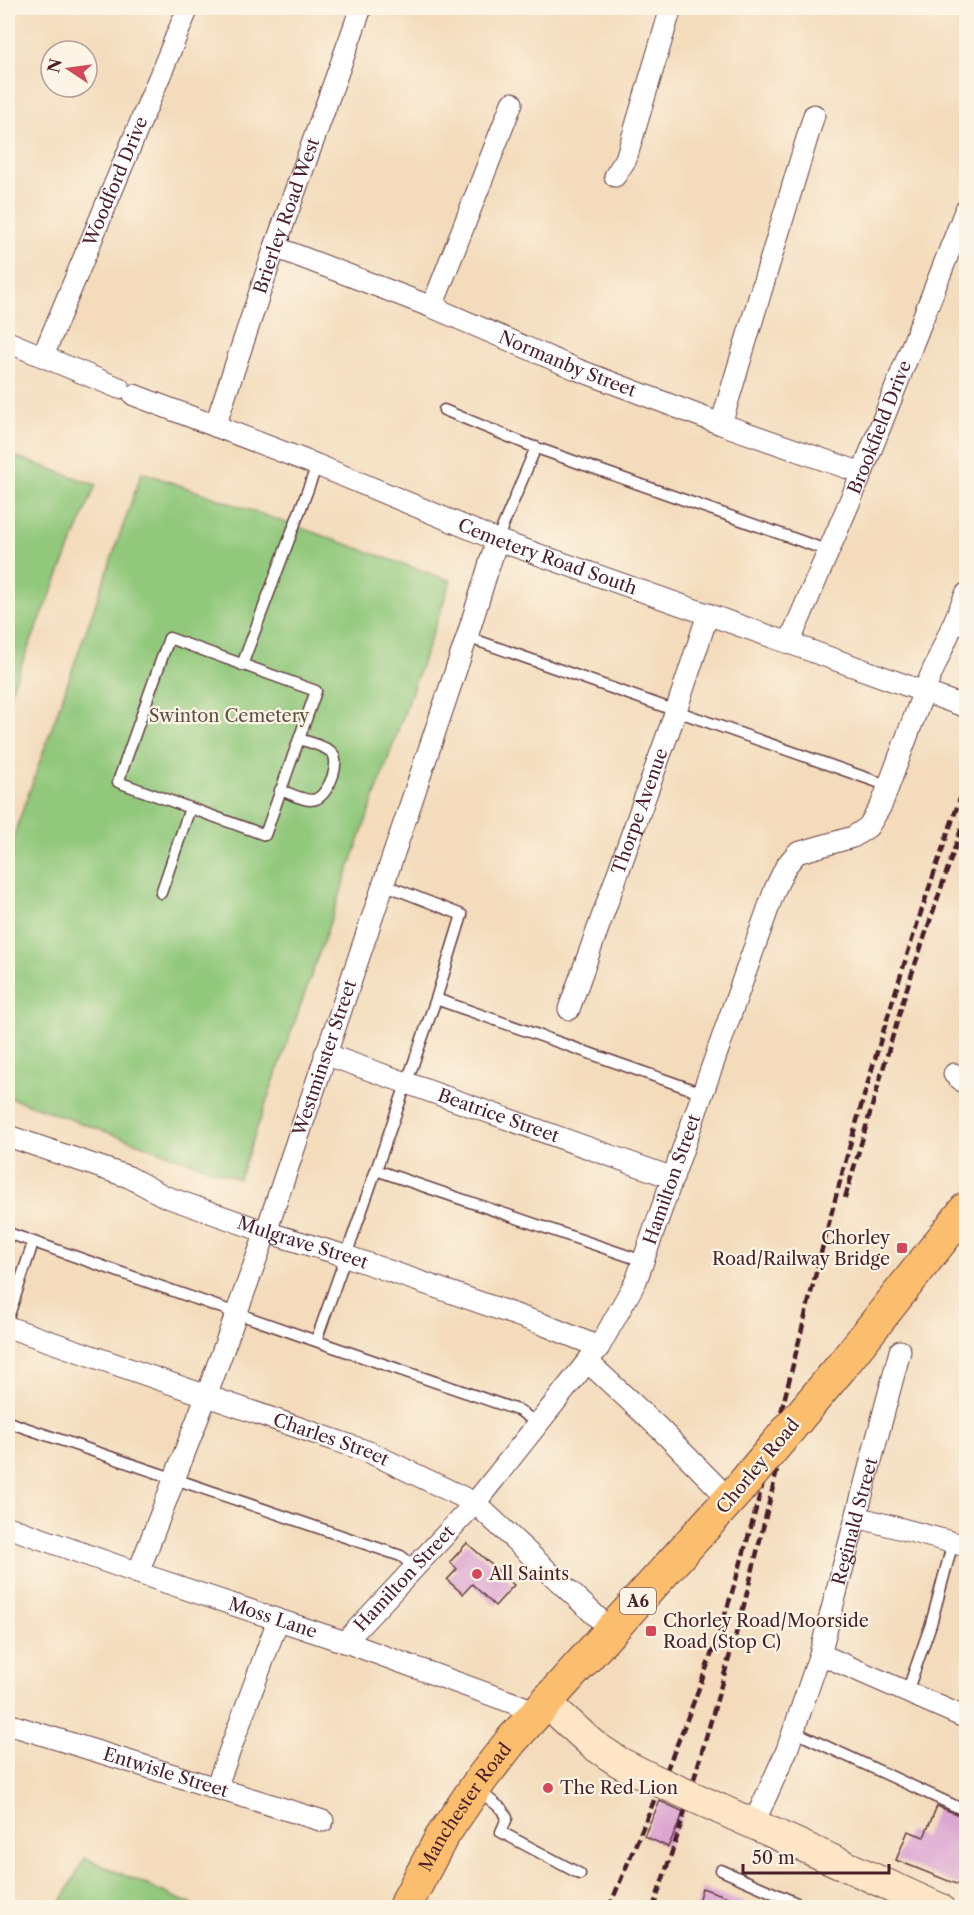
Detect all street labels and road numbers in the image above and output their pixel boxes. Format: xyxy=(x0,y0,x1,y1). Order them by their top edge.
street label: Woodford Drive xyxy=(79,113,152,251)
street label: Brierley Road West xyxy=(249,134,325,297)
street label: Normanby Street xyxy=(495,326,640,402)
street label: Brookfield Drive xyxy=(843,357,916,497)
street label: Cemetery Road South xyxy=(454,514,640,599)
street label: Thorpe Avenue xyxy=(607,745,673,878)
street label: Westminster Street xyxy=(288,976,362,1140)
street label: Beatrice Street xyxy=(435,1084,562,1148)
street label: Hamilton Street xyxy=(639,1111,705,1248)
street label: Mulgrave Street xyxy=(234,1212,371,1274)
street label: Charles Street xyxy=(270,1409,393,1471)
street label: Chorley Road xyxy=(712,1414,804,1518)
street label: Reginald Street xyxy=(828,1455,883,1588)
street label: Hamilton Street xyxy=(350,1520,460,1636)
road number: A6 xyxy=(620,1588,656,1614)
street label: Moss Lane xyxy=(226,1593,320,1643)
street label: Manchester Road xyxy=(414,1739,516,1875)
street label: Entwisle Street xyxy=(100,1743,231,1802)

